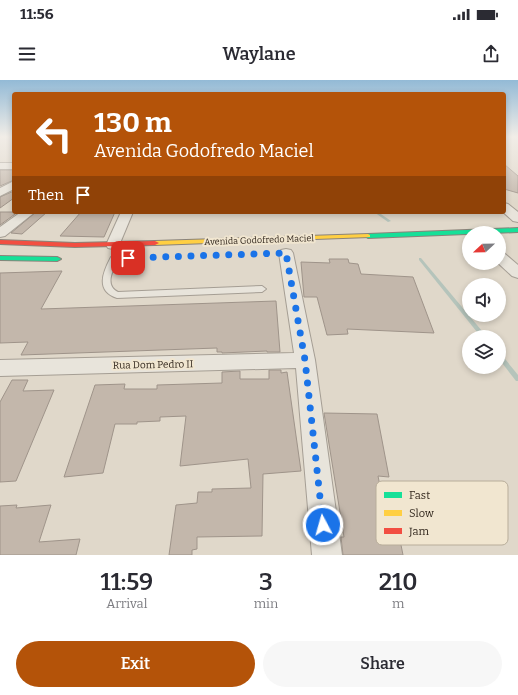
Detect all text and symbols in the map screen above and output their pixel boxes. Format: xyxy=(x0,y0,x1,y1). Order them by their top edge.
text: 11:56 xyxy=(20,5,54,23)
icon: menu xyxy=(16,43,38,65)
text: Waylane xyxy=(222,43,296,65)
icon: share xyxy=(480,43,502,65)
text: 130 m xyxy=(94,106,172,139)
icon: left xyxy=(28,108,80,160)
text: Avenida Godofredo Maciel xyxy=(94,140,314,162)
icon: arrive xyxy=(72,184,94,206)
text: Then xyxy=(28,186,64,204)
north arrow xyxy=(462,226,506,270)
map controls xyxy=(462,226,506,374)
street label: Avenida Godofredo Maciel xyxy=(204,233,314,247)
pin xyxy=(111,241,145,275)
icon: arrive xyxy=(117,247,139,269)
button: sound xyxy=(462,278,506,322)
button: layers xyxy=(462,330,506,374)
street label: Rua Dom Pedro II xyxy=(113,358,194,372)
legend xyxy=(376,481,508,545)
text: Fast xyxy=(409,489,430,502)
position arrow xyxy=(302,504,344,546)
text: Slow xyxy=(409,507,434,520)
text: Jam xyxy=(408,525,429,538)
text: 11:59 xyxy=(101,568,153,596)
text: 3 xyxy=(259,568,273,596)
text: 210 xyxy=(379,568,417,596)
text: Arrival xyxy=(106,596,147,611)
text: min xyxy=(254,596,278,611)
text: m xyxy=(392,596,404,611)
button: Exit xyxy=(16,641,255,687)
button: Share xyxy=(263,641,502,687)

